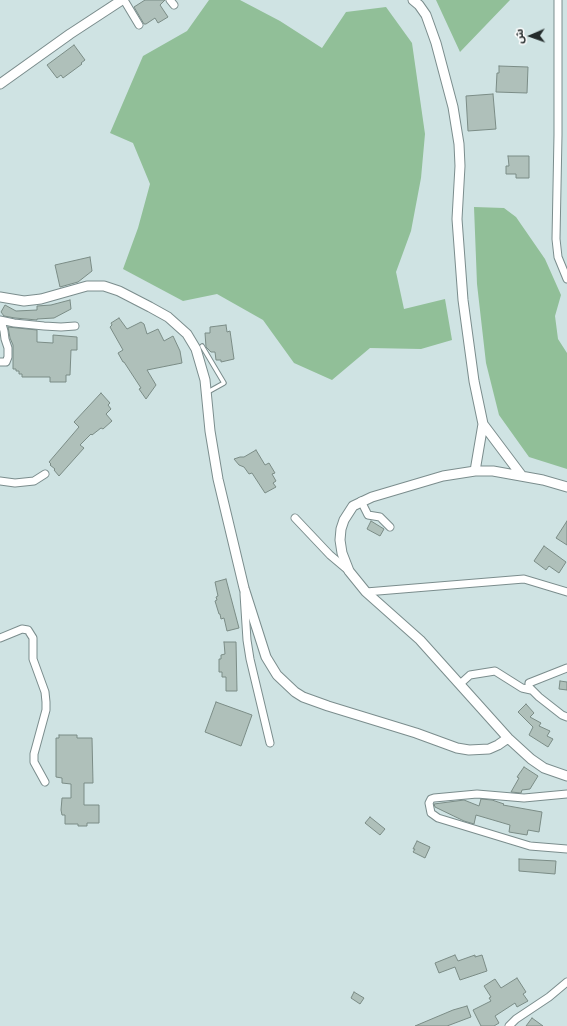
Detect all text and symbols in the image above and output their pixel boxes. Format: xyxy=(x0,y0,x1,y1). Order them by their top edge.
north arrow xyxy=(511,16,551,56)
text: ش xyxy=(513,29,525,44)

